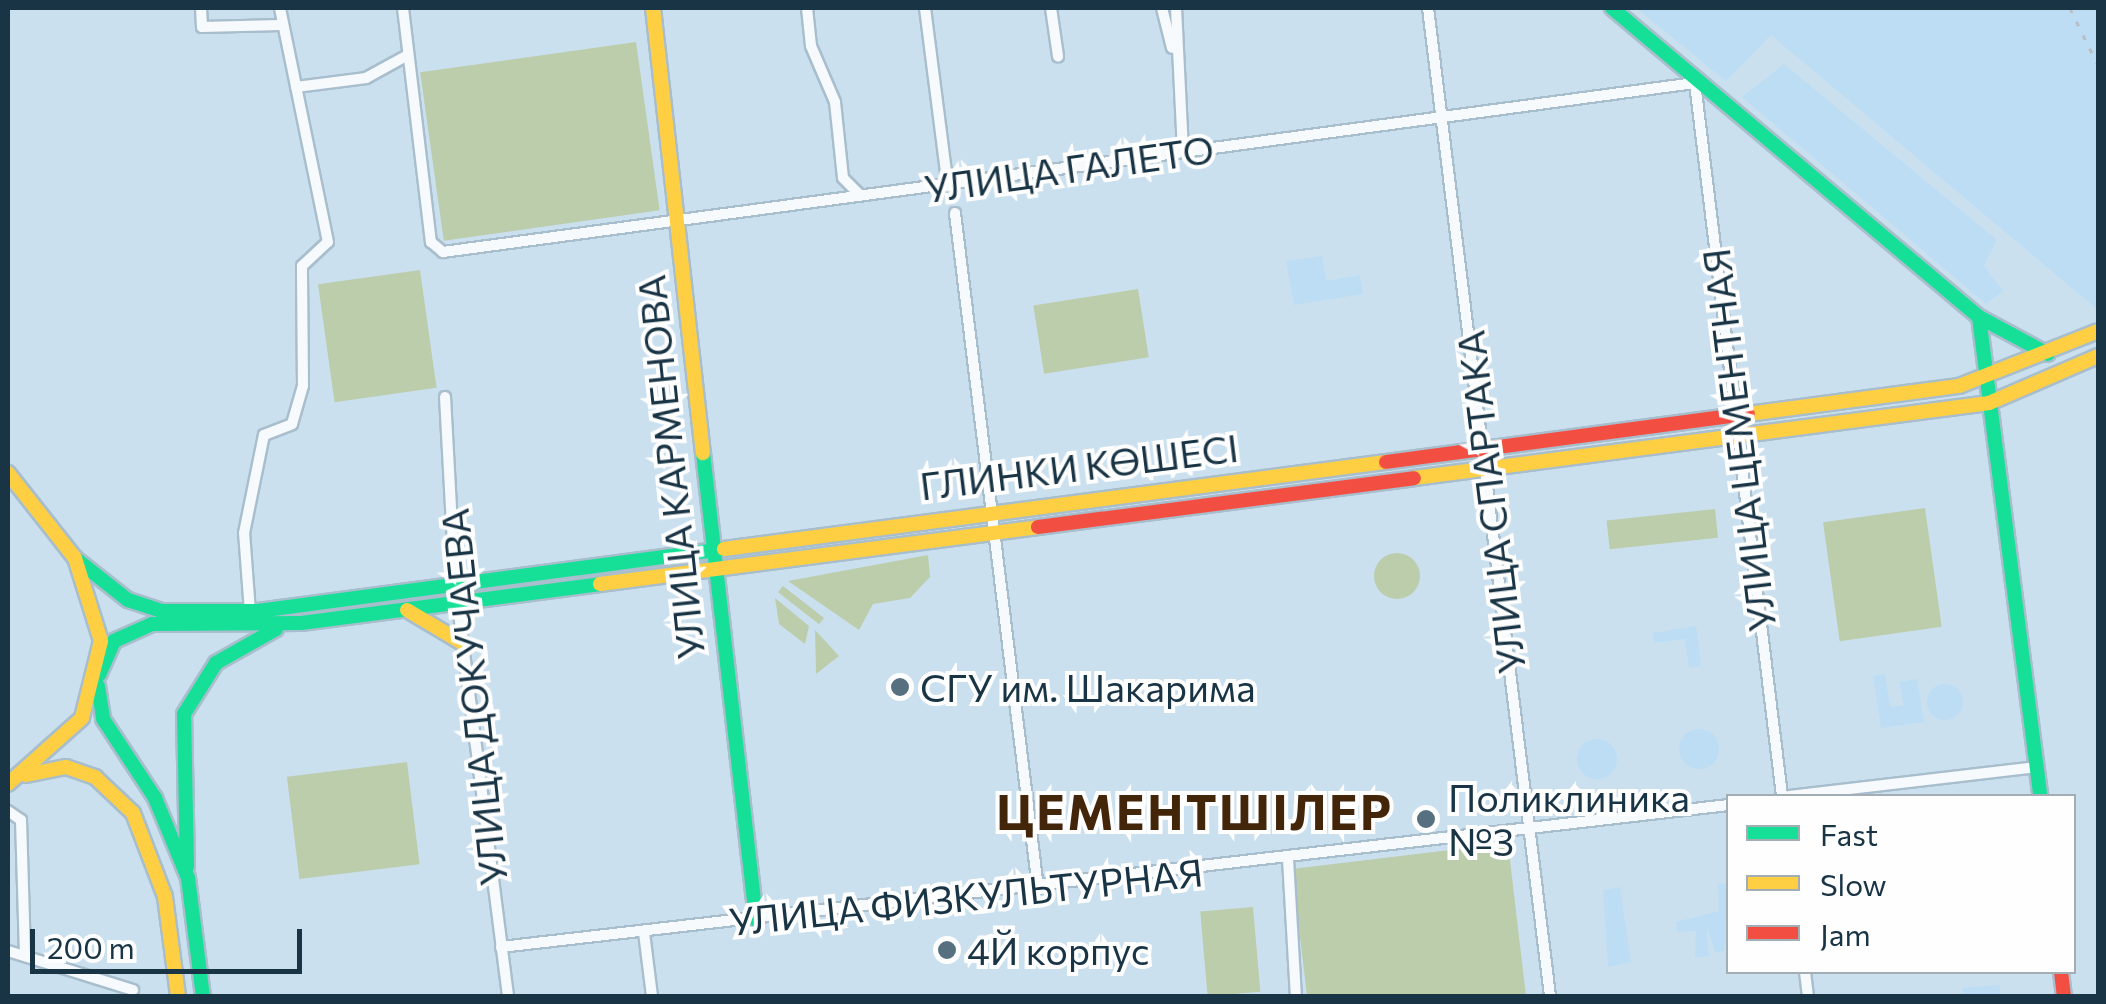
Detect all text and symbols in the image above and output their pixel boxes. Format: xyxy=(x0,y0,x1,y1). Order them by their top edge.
street label: УЛИЦА ГАЛЕТО xyxy=(921,125,1217,211)
street label: УЛИЦА ЦЕМЕНТНАЯ xyxy=(1692,246,1784,634)
street label: УЛИЦА КАРМЕНОВА xyxy=(627,273,713,661)
street label: УЛИЦА СПАРТАКА xyxy=(1446,328,1534,676)
street label: ГЛИНКИ КӨШЕСІ xyxy=(917,424,1241,508)
street label: УЛИЦА ДОКУЧАЕВА xyxy=(431,506,515,888)
place label: СГУ им. Шакарима xyxy=(920,664,1256,710)
marker: СГУ им. Шакарима xyxy=(889,676,911,698)
place label: Поликлиника №3 xyxy=(1448,774,1690,864)
district label: ЦЕМЕНТШІЛЕР xyxy=(996,782,1394,840)
legend xyxy=(1726,794,2076,974)
marker: Поликлиника №3 xyxy=(1413,806,1439,832)
text: Fast xyxy=(1820,815,1878,852)
street label: УЛИЦА ФИЗКУЛЬТУРНАЯ xyxy=(727,848,1205,944)
text: Slow xyxy=(1820,865,1887,902)
scale bar xyxy=(35,909,308,971)
text: Jam xyxy=(1820,915,1871,952)
place label: 4Й корпус xyxy=(967,927,1150,973)
text: 200 m xyxy=(47,928,135,965)
marker: 4Й корпус xyxy=(936,939,958,961)

